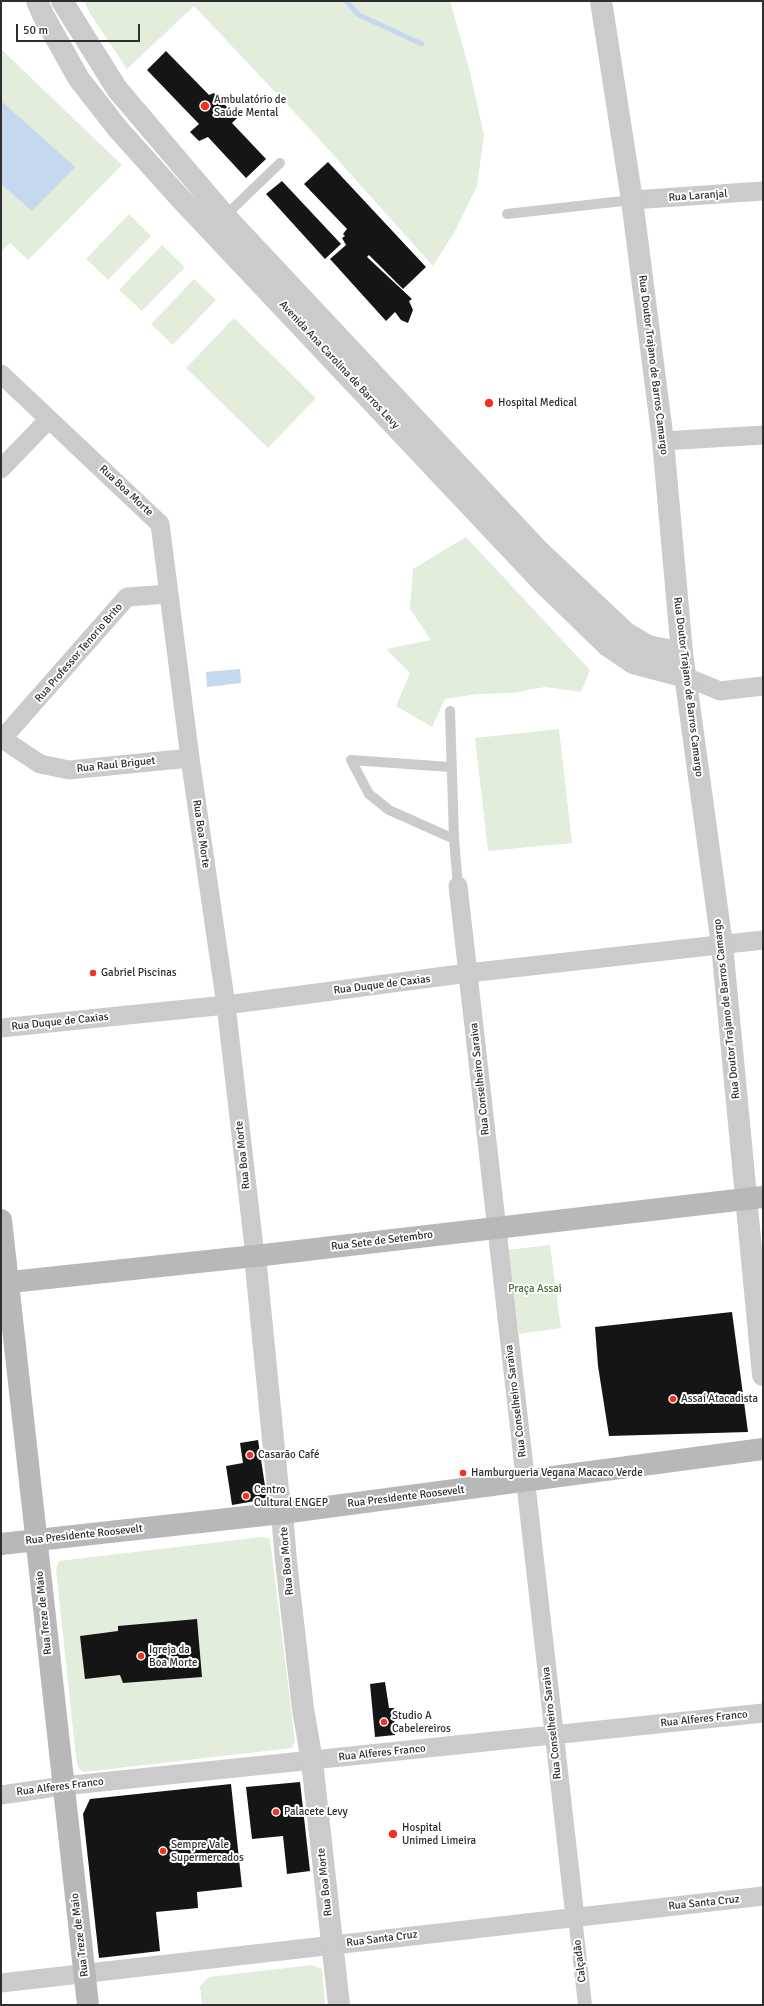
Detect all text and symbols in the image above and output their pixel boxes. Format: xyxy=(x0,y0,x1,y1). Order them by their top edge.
scale bar xyxy=(18,16,142,42)
text: 50 m xyxy=(23,23,48,38)
place label: Ambulatório de Saúde Mental xyxy=(214,93,286,119)
marker: Ambulatório de Saúde Mental xyxy=(199,100,211,112)
street label: Rua Laranjal xyxy=(668,187,728,205)
street label: Rua Doutor Trajano de Barros Camargo xyxy=(635,274,671,456)
street label: Avenida Ana Carolina de Barros Levy xyxy=(276,298,402,432)
place label: Hospital Medical xyxy=(498,396,577,410)
marker: Hospital Medical xyxy=(483,397,495,409)
street label: Rua Boa Morte xyxy=(96,463,156,519)
street label: Rua Doutor Trajano de Barros Camargo xyxy=(670,596,706,778)
street label: Rua Professor Tenorio Brito xyxy=(32,601,126,705)
street label: Rua Raul Briguet xyxy=(76,754,156,776)
street label: Rua Boa Morte xyxy=(190,799,212,869)
street label: Rua Doutor Trajano de Barros Camargo xyxy=(711,918,743,1100)
place label: Gabriel Piscinas xyxy=(101,966,177,980)
marker: Gabriel Piscinas xyxy=(88,968,98,978)
street label: Rua Duque de Caxias xyxy=(333,972,431,998)
street label: Rua Duque de Caxias xyxy=(11,1010,109,1034)
street label: Rua Conselheiro Saraiva xyxy=(468,1022,492,1136)
street label: Rua Boa Morte xyxy=(233,1120,253,1190)
street label: Rua Sete de Setembro xyxy=(330,1228,434,1254)
park label: Praça Assai xyxy=(508,1282,562,1296)
street label: Rua Conselheiro Saraiva xyxy=(503,1344,529,1458)
place label: Assaí Atacadista xyxy=(681,1392,758,1406)
marker: Assaí Atacadista xyxy=(668,1394,678,1404)
place label: Casarão Café xyxy=(258,1448,319,1462)
marker: Casarão Café xyxy=(245,1450,255,1460)
place label: Hamburgueria Vegana Macaco Verde xyxy=(471,1466,643,1480)
marker: Hamburgueria Vegana Macaco Verde xyxy=(458,1468,468,1478)
place label: Centro Cultural ENGEP xyxy=(254,1483,328,1509)
street label: Rua Presidente Roosevelt xyxy=(347,1483,465,1511)
marker: Centro Cultural ENGEP xyxy=(241,1491,251,1501)
street label: Rua Presidente Roosevelt xyxy=(25,1522,143,1548)
street label: Rua Boa Morte xyxy=(277,1526,297,1596)
street label: Rua Treze de Maio xyxy=(33,1570,55,1656)
place label: Igreja da Boa Morte xyxy=(149,1643,198,1669)
marker: Igreja da Boa Morte xyxy=(136,1651,146,1661)
street label: Rua Conselheiro Saraiva xyxy=(540,1666,564,1780)
street label: Rua Alferes Franco xyxy=(660,1708,748,1730)
place label: Studio A Cabelereiros xyxy=(392,1709,451,1735)
marker: Studio A Cabelereiros xyxy=(379,1717,389,1727)
street label: Rua Alferes Franco xyxy=(338,1742,426,1764)
street label: Rua Alferes Franco xyxy=(16,1775,104,1799)
place label: Palacete Levy xyxy=(284,1805,348,1819)
marker: Palacete Levy xyxy=(271,1807,281,1817)
place label: Hospital Unimed Limeira xyxy=(402,1821,476,1847)
marker: Hospital Unimed Limeira xyxy=(387,1828,399,1840)
place label: Sempre Vale Supermercados xyxy=(171,1838,244,1864)
marker: Sempre Vale Supermercados xyxy=(158,1846,168,1856)
street label: Rua Boa Morte xyxy=(315,1847,335,1917)
street label: Rua Treze de Maio xyxy=(68,1892,92,1978)
street label: Rua Santa Cruz xyxy=(668,1893,740,1913)
street label: Rua Santa Cruz xyxy=(346,1928,418,1950)
street label: Calçadão xyxy=(571,1939,589,1983)

